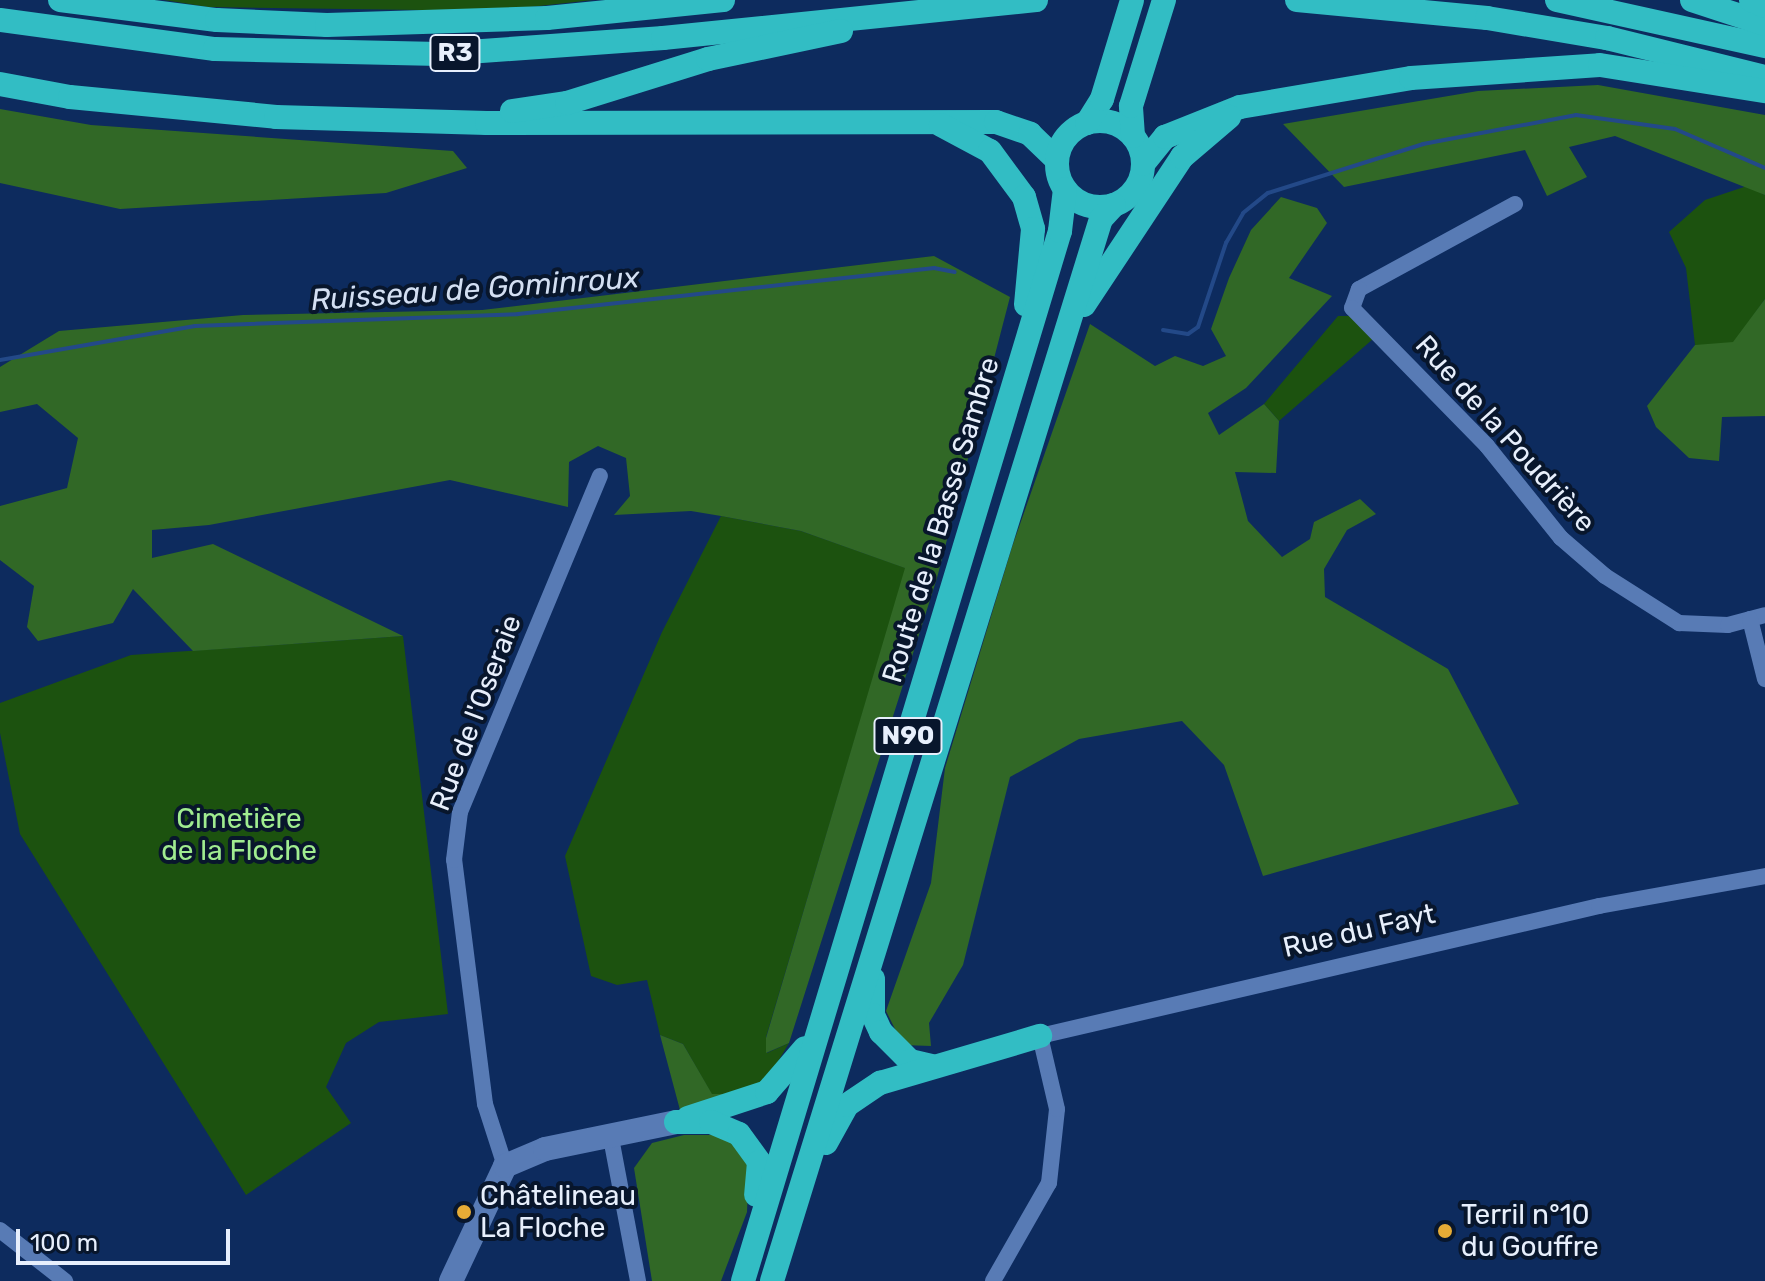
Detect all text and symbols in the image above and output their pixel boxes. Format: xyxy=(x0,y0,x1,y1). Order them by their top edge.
road number: R3 xyxy=(429,31,481,75)
water label: Ruisseau de Gominroux xyxy=(309,260,641,318)
street label: Rue de la Poudrière xyxy=(1408,329,1602,539)
street label: Route de la Basse Sambre xyxy=(875,353,1007,687)
street label: Rue de l'Oseraie xyxy=(423,610,529,816)
road number: N90 xyxy=(872,714,944,758)
park label: Cimetière de la Floche xyxy=(161,802,317,868)
street label: Rue du Fayt xyxy=(1280,897,1438,965)
place label: Châtelineau La Floche xyxy=(480,1179,636,1245)
place label: Terril n°10 du Gouffre xyxy=(1461,1198,1599,1264)
marker: Châtelineau La Floche xyxy=(455,1203,473,1221)
scale bar xyxy=(20,1213,234,1263)
marker: Terril n°10 du Gouffre xyxy=(1436,1222,1454,1240)
text: 100 m xyxy=(30,1229,98,1257)

